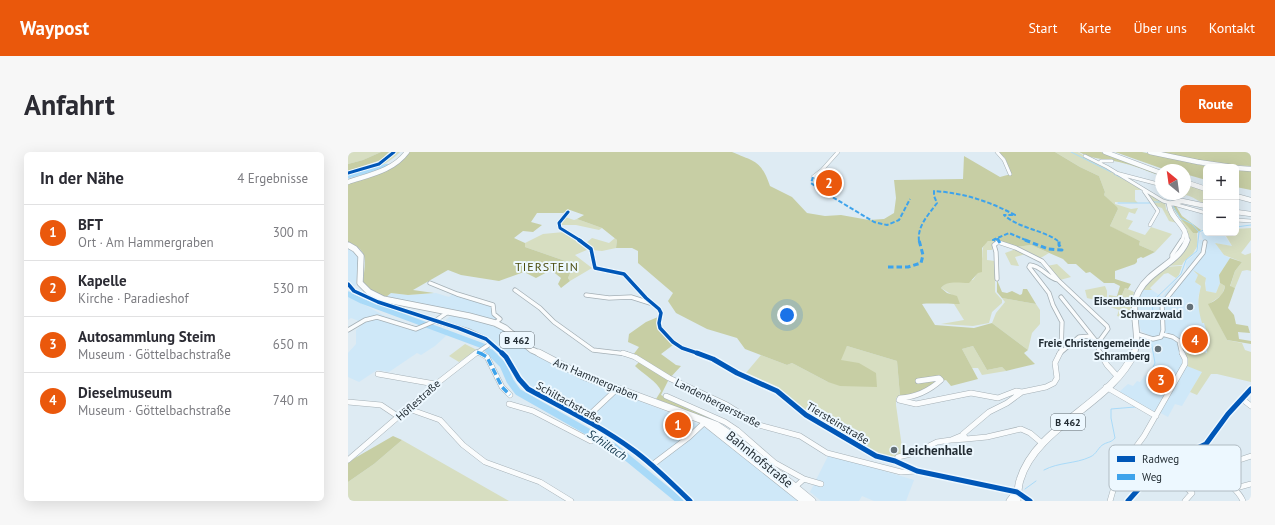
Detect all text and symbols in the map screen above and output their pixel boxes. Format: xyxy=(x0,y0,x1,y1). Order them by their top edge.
text: Waypost xyxy=(20,16,89,40)
text: Start xyxy=(1028,19,1057,37)
text: Karte xyxy=(1079,19,1111,37)
text: Über uns xyxy=(1133,19,1187,37)
text: Kontakt xyxy=(1209,19,1255,37)
button: Route xyxy=(1180,85,1251,123)
text: Anfahrt xyxy=(24,86,115,123)
north arrow xyxy=(1155,164,1191,200)
map controls xyxy=(1203,164,1239,236)
button: + xyxy=(1203,164,1239,200)
text: In der Nähe xyxy=(40,167,124,189)
pin: 2 xyxy=(816,168,842,198)
text: 4 Ergebnisse xyxy=(237,170,308,187)
button: − xyxy=(1203,200,1239,236)
text: BFT xyxy=(78,215,103,234)
text: 1 xyxy=(49,224,57,241)
text: 300 m xyxy=(273,224,308,241)
text: Ort · Am Hammergraben xyxy=(78,234,214,251)
district label: TIERSTEIN xyxy=(515,259,579,274)
text: Kapelle xyxy=(78,271,127,290)
text: 2 xyxy=(49,280,57,297)
text: 530 m xyxy=(273,280,308,297)
text: Kirche · Paradieshof xyxy=(78,290,189,307)
place label: Eisenbahnmuseum Schwarzwald xyxy=(1094,294,1182,321)
marker: Eisenbahnmuseum Schwarzwald xyxy=(1185,302,1195,312)
your location xyxy=(777,305,797,325)
pin: 4 xyxy=(1182,325,1208,355)
text: Autosammlung Steim xyxy=(78,327,216,346)
road number: B 462 xyxy=(500,332,534,348)
text: 3 xyxy=(49,336,57,353)
text: 650 m xyxy=(273,336,308,353)
place label: Freie Christengemeinde Schramberg xyxy=(1038,336,1150,363)
marker: Freie Christengemeinde Schramberg xyxy=(1153,344,1163,354)
text: Museum · Göttelbachstraße xyxy=(78,346,231,363)
street label: Am Hammergraben xyxy=(551,355,641,403)
pin: 3 xyxy=(1148,365,1174,395)
street label: Landenbergerstraße xyxy=(673,375,764,431)
street label: Höflestraße xyxy=(393,376,443,424)
street label: Schiltachstraße xyxy=(534,378,605,426)
text: Dieselmuseum xyxy=(78,383,172,402)
text: 4 xyxy=(49,392,57,409)
text: 740 m xyxy=(273,392,308,409)
street label: Tiersteinstraße xyxy=(804,399,872,447)
text: Museum · Göttelbachstraße xyxy=(78,402,231,419)
pin: 1 xyxy=(665,410,691,440)
road number: B 462 xyxy=(1051,414,1085,430)
water label: Schiltach xyxy=(585,426,630,463)
street label: Bahnhofstraße xyxy=(723,427,797,492)
place label: Leichenhalle xyxy=(902,442,973,459)
marker: Leichenhalle xyxy=(889,445,899,455)
legend xyxy=(1109,445,1241,491)
text: Radweg xyxy=(1142,452,1179,466)
text: Weg xyxy=(1142,470,1162,484)

